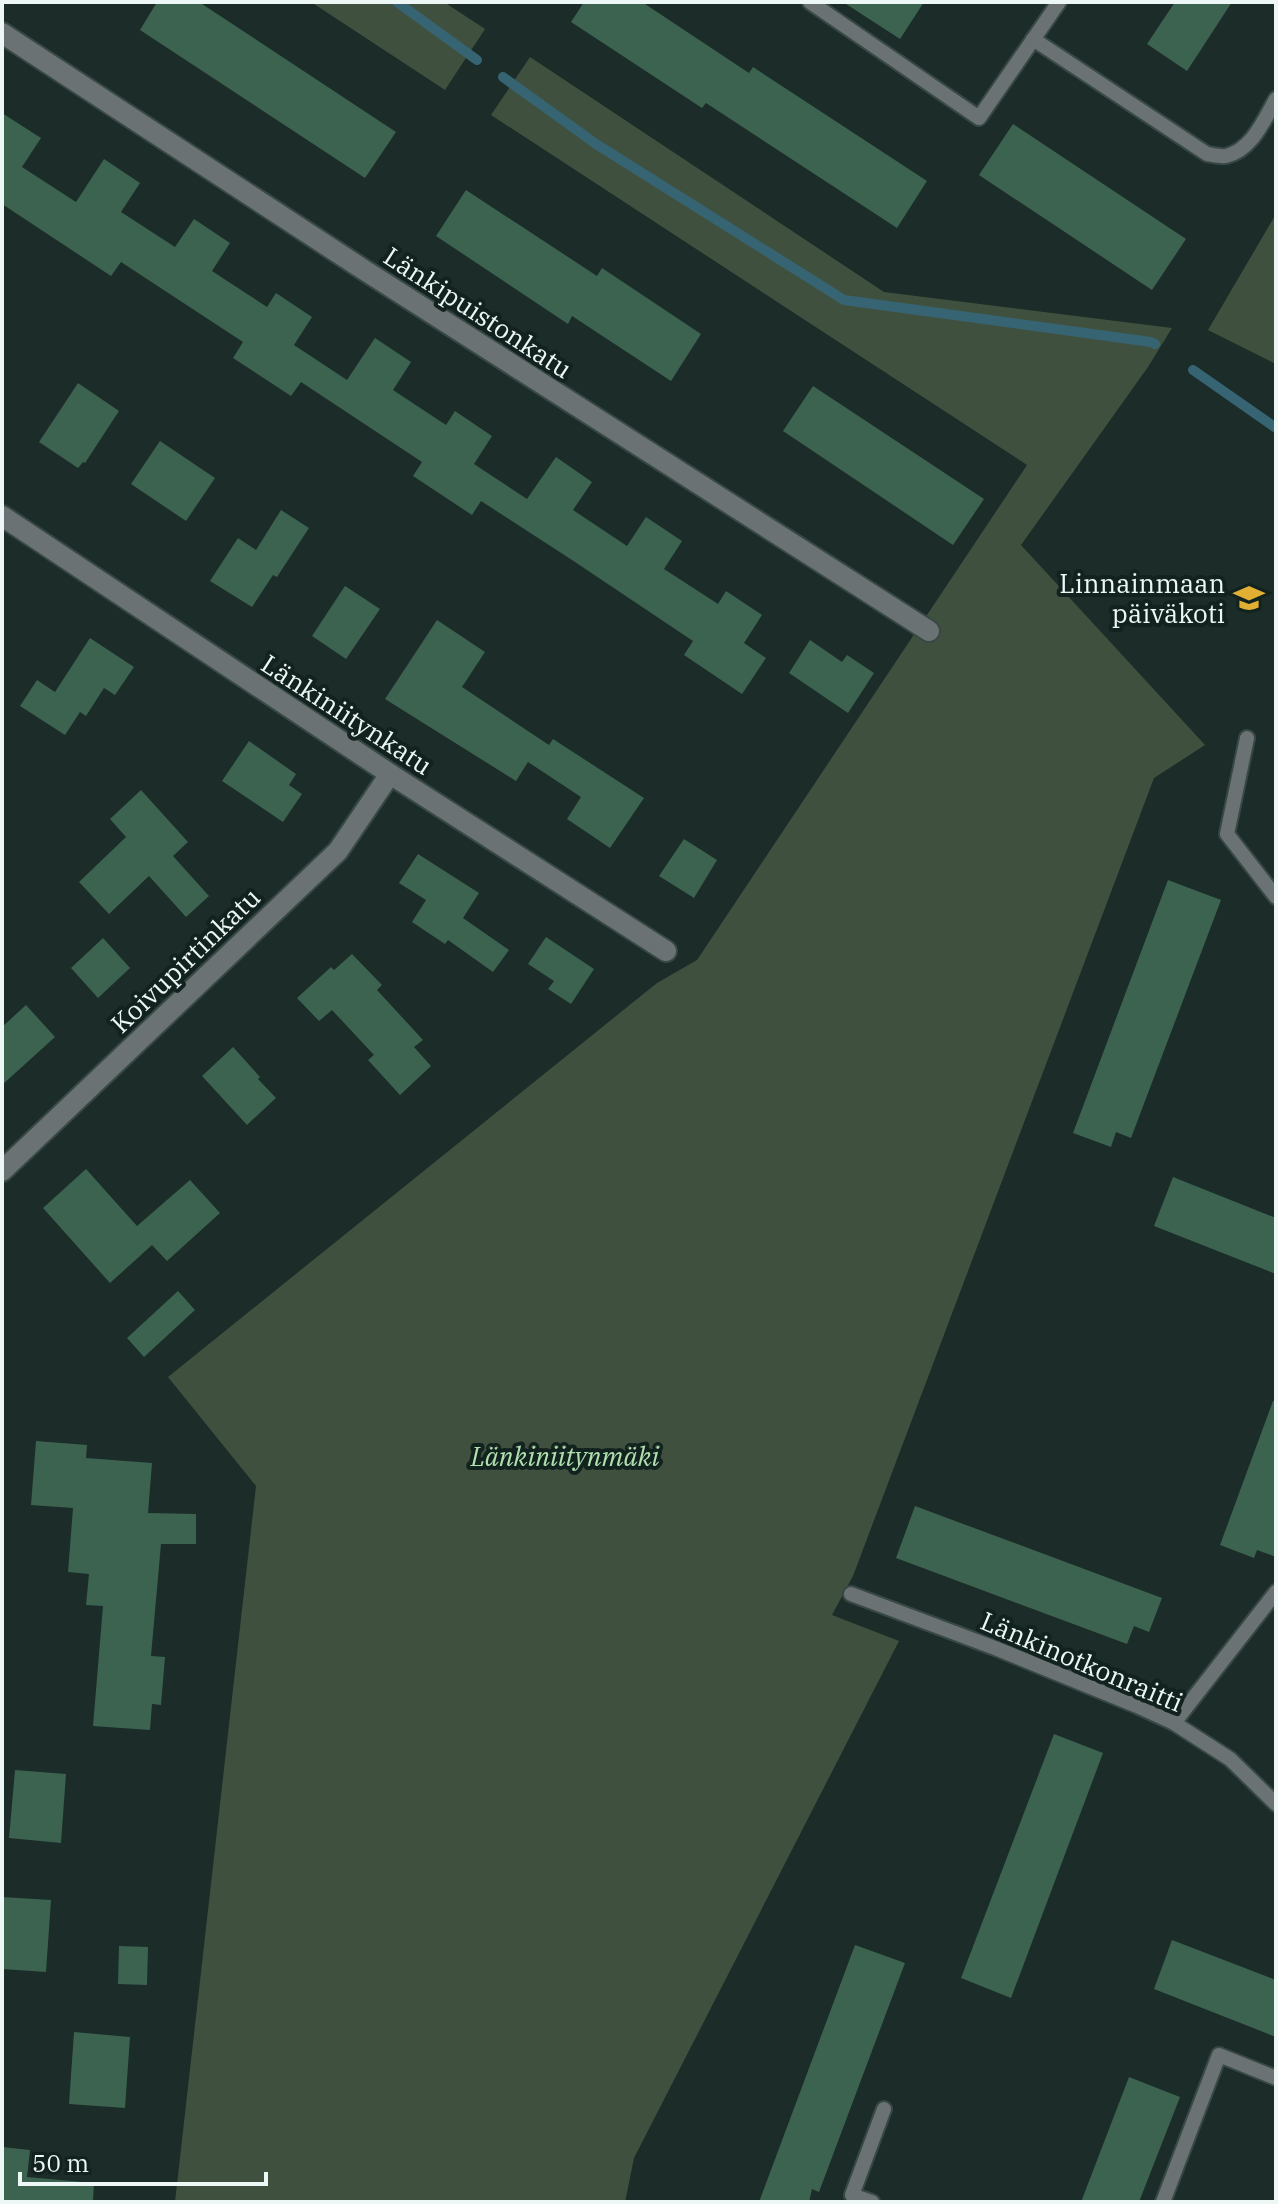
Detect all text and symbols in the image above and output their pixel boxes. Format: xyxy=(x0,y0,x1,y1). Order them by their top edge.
street label: Länkipuistonkatu xyxy=(378,239,578,385)
place label: Linnainmaan päiväkoti xyxy=(1059,566,1225,630)
school or university icon: Linnainmaan päiväkoti xyxy=(1232,581,1266,615)
street label: Länkiniitynkatu xyxy=(255,646,439,782)
street label: Koivupirtinkatu xyxy=(103,880,267,1040)
park label: Länkiniitynmäki xyxy=(470,1439,659,1473)
street label: Länkinotkonraitti xyxy=(976,1603,1188,1719)
scale bar xyxy=(20,2136,266,2186)
text: 50 m xyxy=(32,2147,89,2179)

